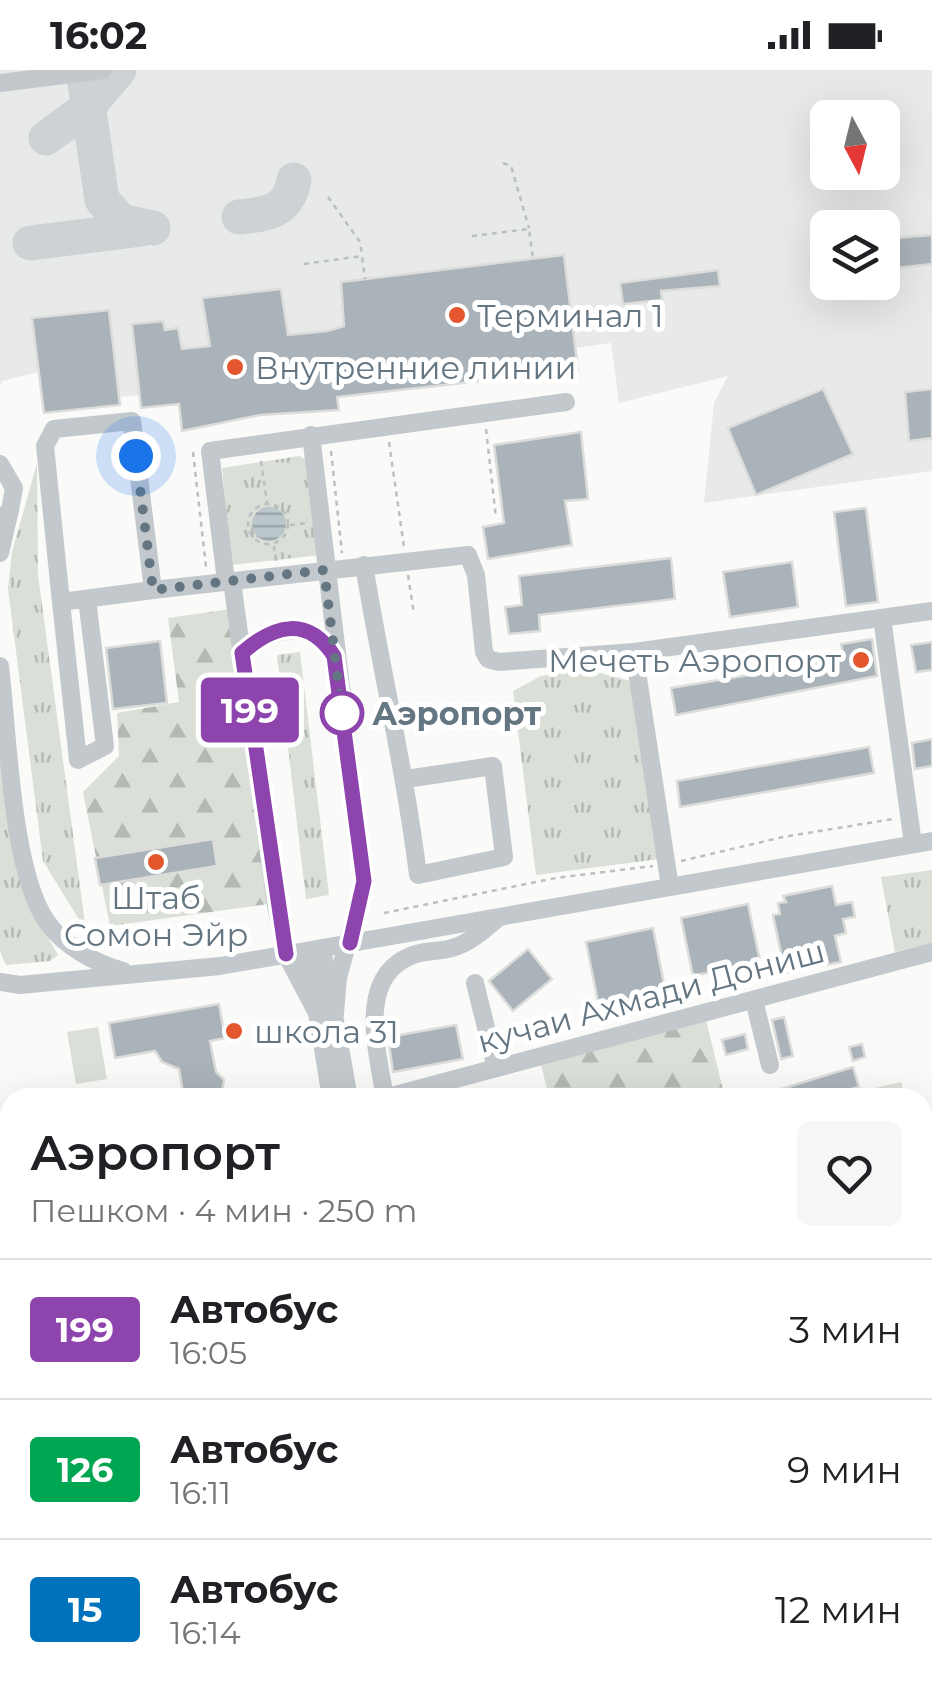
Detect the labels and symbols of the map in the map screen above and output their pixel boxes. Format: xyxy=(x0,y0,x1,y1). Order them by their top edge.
north arrow xyxy=(810,100,900,190)
place label: Терминал 1 xyxy=(477,296,664,335)
marker: Терминал 1 xyxy=(446,304,468,326)
place label: Внутренние линии xyxy=(255,348,577,387)
marker: Внутренние линии xyxy=(224,356,246,378)
your location xyxy=(111,431,161,481)
place label: Мечеть Аэропорт xyxy=(548,641,842,680)
marker: Мечеть Аэропорт xyxy=(850,649,872,671)
line badge: 199 xyxy=(192,678,308,742)
marker: Аэропорт xyxy=(321,692,363,734)
place label: Аэропорт xyxy=(372,694,541,733)
marker: Штаб Сомон Эйр xyxy=(145,851,167,873)
place label: Штаб Сомон Эйр xyxy=(64,878,248,954)
street label: кучаи Ахмади Дониш xyxy=(473,931,829,1061)
place label: школа 31 xyxy=(254,1012,399,1051)
marker: школа 31 xyxy=(223,1020,245,1042)

